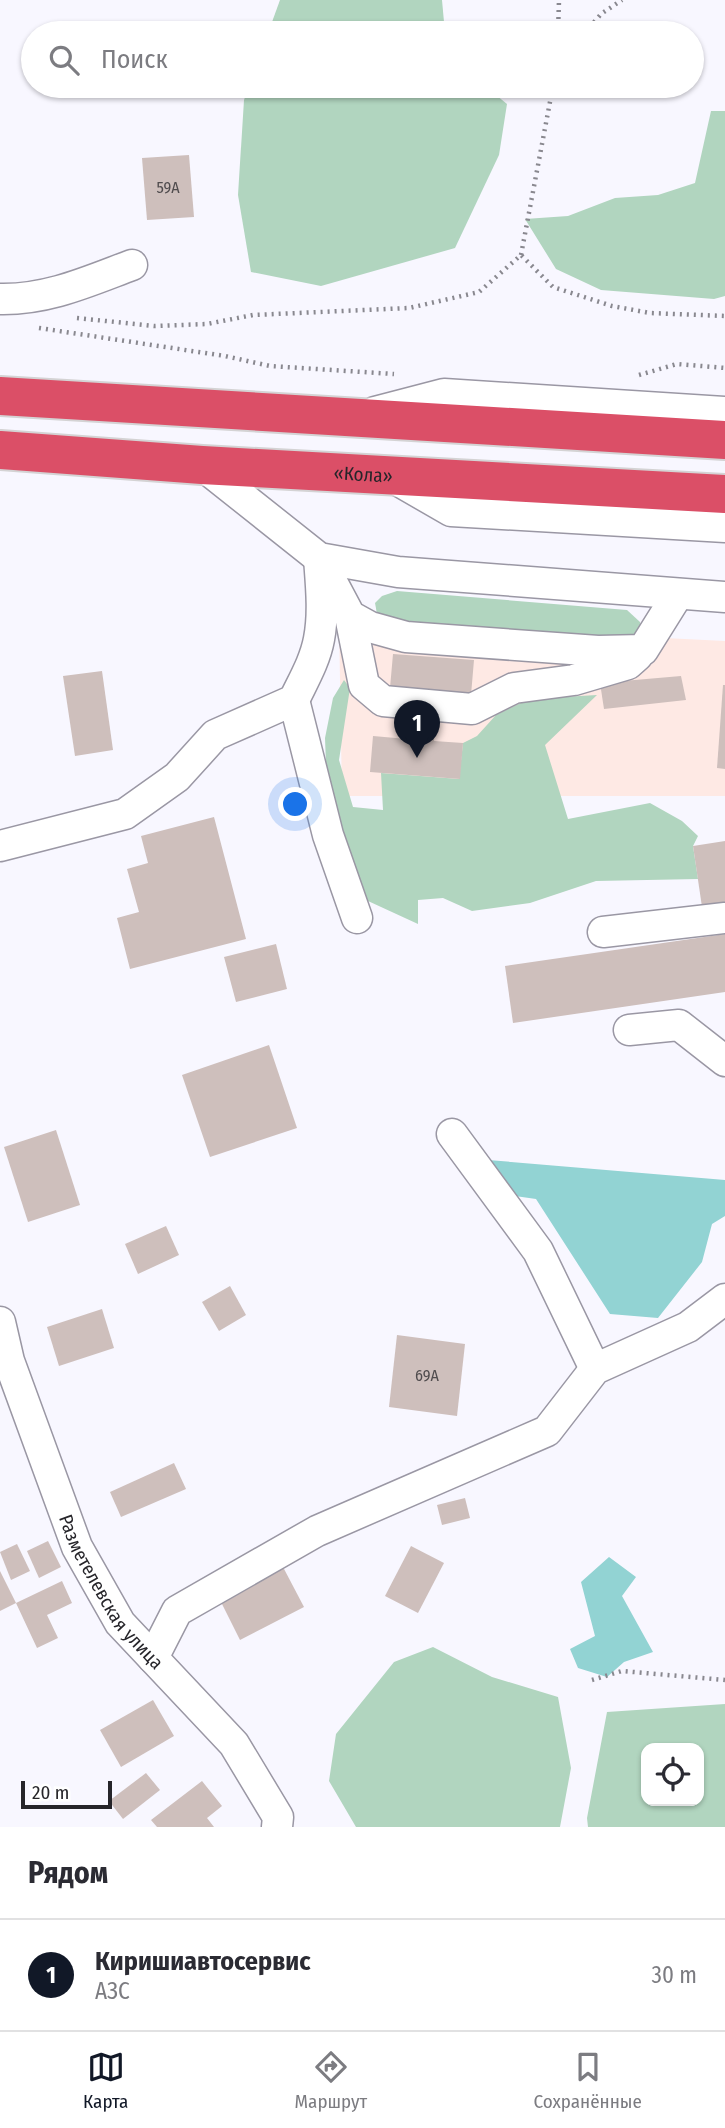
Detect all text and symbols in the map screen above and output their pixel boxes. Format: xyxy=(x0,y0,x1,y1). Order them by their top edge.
search box xyxy=(21,21,704,98)
icon: search xyxy=(45,41,83,79)
text: Поиск xyxy=(101,44,168,75)
house number: 59А xyxy=(156,178,180,197)
street label: «Кола» xyxy=(333,461,393,487)
pin: 1 xyxy=(394,700,440,758)
your location xyxy=(278,787,312,821)
house number: 69А xyxy=(415,1366,439,1385)
street label: Разметелевская улица xyxy=(55,1511,169,1674)
map controls xyxy=(641,1743,704,1806)
button: locate xyxy=(641,1743,704,1806)
scale bar xyxy=(21,1778,112,1810)
text: 20 m xyxy=(32,1781,69,1804)
text: Рядом xyxy=(28,1855,108,1891)
text: Киришиавтосервис xyxy=(95,1946,311,1977)
text: 1 xyxy=(46,1961,56,1989)
text: 30 m xyxy=(652,1961,697,1989)
text: АЗС xyxy=(95,1977,130,2005)
tab: Карта xyxy=(83,2048,128,2113)
tab: Маршрут xyxy=(295,2048,367,2113)
tab: Сохранённые xyxy=(533,2048,642,2113)

